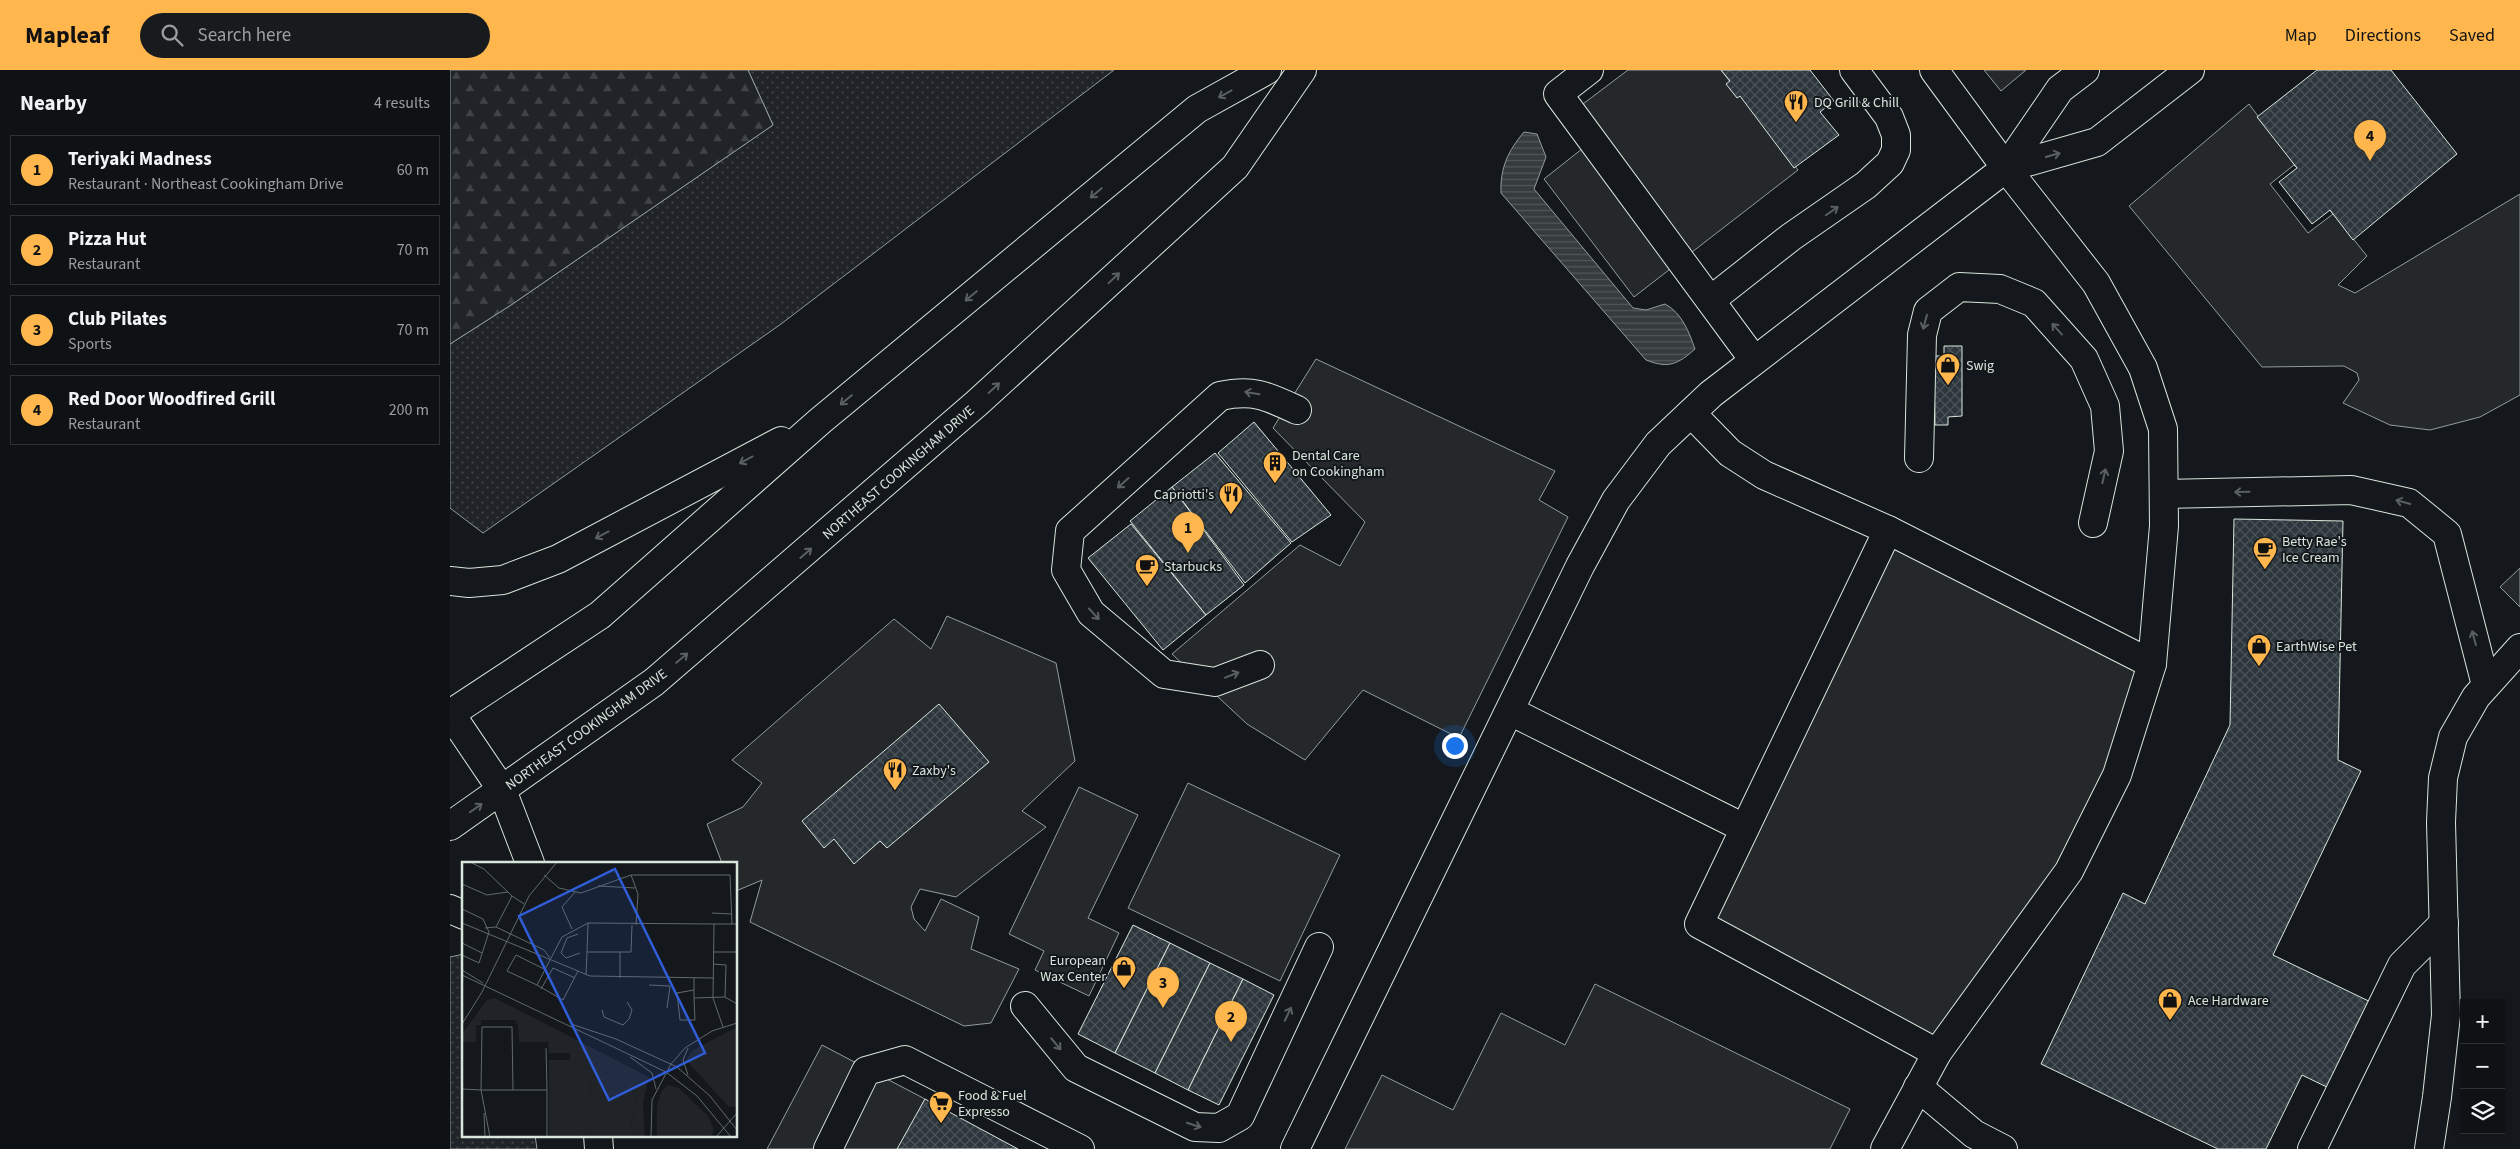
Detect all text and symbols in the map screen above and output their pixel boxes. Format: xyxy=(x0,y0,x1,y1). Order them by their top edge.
search box xyxy=(140,13,490,58)
text: Mapleaf xyxy=(25,18,110,53)
icon: search xyxy=(158,21,186,49)
text: Search here xyxy=(198,22,291,49)
text: Map xyxy=(2285,23,2317,48)
text: Directions xyxy=(2345,23,2421,48)
text: Saved xyxy=(2449,23,2495,48)
text: Nearby xyxy=(20,88,87,118)
one-way arrow xyxy=(1218,89,1232,99)
restaurant icon: DQ Grill & Chill xyxy=(1783,89,1809,123)
text: 4 results xyxy=(374,92,430,114)
place label: DQ Grill & Chill xyxy=(1814,93,1900,113)
pin: 4 xyxy=(2354,120,2386,161)
text: Teriyaki Madness xyxy=(68,146,212,173)
one-way arrow xyxy=(2044,149,2060,159)
text: 1 xyxy=(33,159,41,181)
text: 60 m xyxy=(397,159,429,181)
text: Restaurant · Northeast Cookingham Drive xyxy=(68,173,343,195)
one-way arrow xyxy=(1090,187,1103,198)
one-way arrow xyxy=(1824,205,1838,216)
text: Pizza Hut xyxy=(68,226,146,253)
text: 2 xyxy=(33,239,41,261)
text: 70 m xyxy=(397,239,429,261)
text: Restaurant xyxy=(68,253,141,275)
one-way arrow xyxy=(1107,272,1120,284)
one-way arrow xyxy=(965,291,978,302)
text: Club Pilates xyxy=(68,306,167,333)
one-way arrow xyxy=(1920,314,1930,330)
text: 3 xyxy=(33,319,41,341)
text: 70 m xyxy=(397,319,429,341)
one-way arrow xyxy=(2051,322,2062,335)
text: Sports xyxy=(68,333,112,355)
shop icon: Swig xyxy=(1935,352,1961,386)
place label: Swig xyxy=(1966,356,1994,376)
one-way arrow xyxy=(987,382,1000,394)
text: Red Door Woodfired Grill xyxy=(68,386,275,413)
one-way arrow xyxy=(1244,388,1260,398)
one-way arrow xyxy=(839,394,852,405)
text: 4 xyxy=(33,399,41,421)
text: 200 m xyxy=(389,399,429,421)
street label: NORTHEAST COOKINGHAM DRIVE xyxy=(818,401,979,544)
text: Restaurant xyxy=(68,413,141,435)
place label: Dental Care on Cookingham xyxy=(1292,446,1385,482)
building icon: Dental Care on Cookingham xyxy=(1262,450,1288,484)
one-way arrow xyxy=(739,456,754,465)
one-way arrow xyxy=(2100,468,2109,484)
one-way arrow xyxy=(1117,477,1130,489)
restaurant icon: Capriotti's xyxy=(1218,481,1244,515)
place label: Capriotti's xyxy=(1154,485,1214,505)
one-way arrow xyxy=(2234,488,2250,497)
one-way arrow xyxy=(2395,497,2411,507)
pin: 1 xyxy=(1172,512,1204,553)
one-way arrow xyxy=(595,531,610,540)
place label: Betty Rae's Ice Cream xyxy=(2282,532,2347,568)
cafe icon: Betty Rae's Ice Cream xyxy=(2252,536,2278,570)
one-way arrow xyxy=(799,547,812,558)
cafe icon: Starbucks xyxy=(1134,553,1160,587)
place label: Starbucks xyxy=(1164,557,1222,577)
one-way arrow xyxy=(1088,608,1100,620)
one-way arrow xyxy=(2469,630,2478,646)
shop icon: EarthWise Pet xyxy=(2246,633,2272,667)
place label: EarthWise Pet xyxy=(2276,637,2357,657)
one-way arrow xyxy=(676,652,689,664)
street label: NORTHEAST COOKINGHAM DRIVE xyxy=(502,664,672,795)
one-way arrow xyxy=(1224,670,1239,679)
your location xyxy=(1442,733,1468,759)
restaurant icon: Zaxby's xyxy=(882,757,908,791)
place label: Zaxby's xyxy=(912,761,956,781)
one-way arrow xyxy=(469,803,483,813)
inset map xyxy=(462,862,738,1136)
place label: European Wax Center xyxy=(1040,951,1106,987)
shop icon: European Wax Center xyxy=(1111,955,1137,989)
pin: 3 xyxy=(1147,967,1179,1008)
shop icon: Ace Hardware xyxy=(2157,987,2183,1021)
place label: Ace Hardware xyxy=(2188,991,2269,1011)
map controls xyxy=(2460,999,2505,1134)
button: + xyxy=(2460,999,2505,1044)
pin: 2 xyxy=(1215,1001,1247,1042)
one-way arrow xyxy=(1284,1007,1293,1022)
one-way arrow xyxy=(1051,1037,1062,1050)
button: − xyxy=(2460,1044,2505,1089)
place label: Food & Fuel Expresso xyxy=(958,1086,1027,1122)
button: layers xyxy=(2460,1089,2505,1134)
supermarket icon: Food & Fuel Expresso xyxy=(928,1090,954,1124)
one-way arrow xyxy=(1186,1120,1202,1130)

